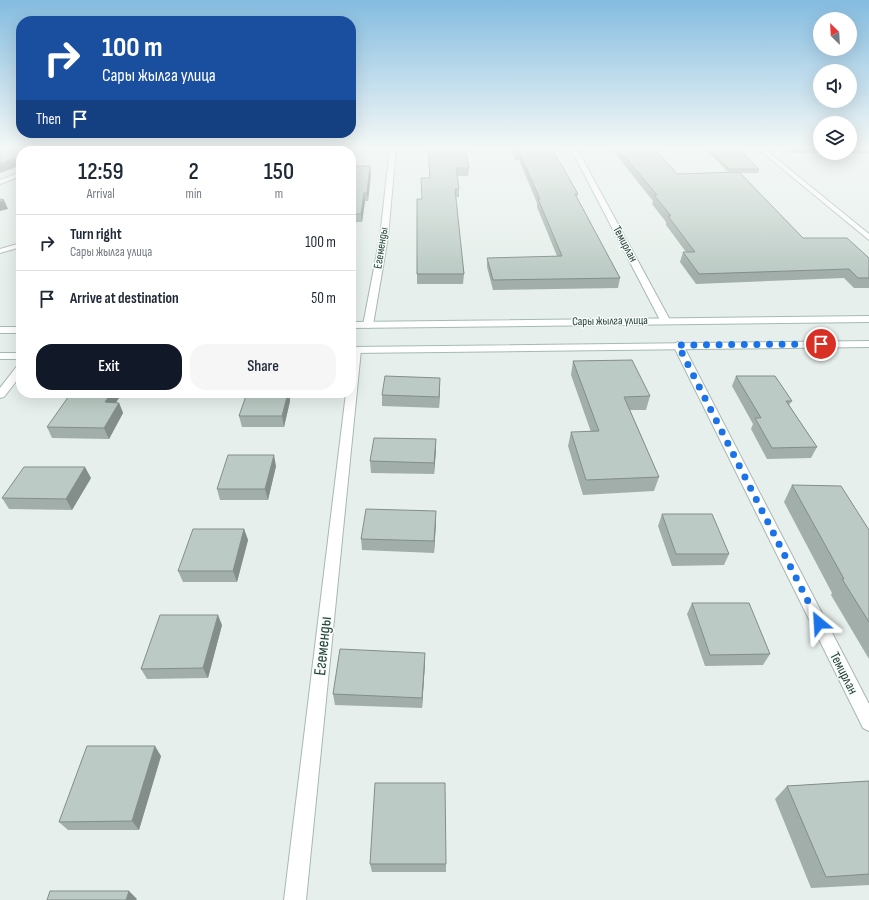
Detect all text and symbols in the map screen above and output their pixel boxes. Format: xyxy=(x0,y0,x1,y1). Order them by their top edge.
north arrow xyxy=(813,12,857,56)
map controls xyxy=(813,12,857,160)
text: 100 m xyxy=(102,31,163,64)
icon: right xyxy=(36,32,88,84)
button: sound xyxy=(813,64,857,108)
text: Сары жылга улица xyxy=(102,65,216,86)
icon: arrive xyxy=(69,108,91,130)
text: Then xyxy=(36,110,61,129)
button: layers xyxy=(813,116,857,160)
text: 12:59 xyxy=(78,157,124,186)
text: 2 xyxy=(189,157,199,186)
text: 150 xyxy=(264,157,294,186)
text: Arrival xyxy=(87,186,115,202)
text: min xyxy=(186,186,202,202)
text: m xyxy=(275,186,283,202)
street label: Темирлан xyxy=(609,223,641,265)
text: Turn right xyxy=(70,225,122,244)
street label: Егеменды xyxy=(370,226,392,270)
icon: right xyxy=(36,232,58,254)
text: 100 m xyxy=(305,233,336,252)
text: Сары жылга улица xyxy=(70,244,152,260)
icon: arrive xyxy=(36,288,58,310)
text: Arrive at destination xyxy=(70,289,179,308)
text: 50 m xyxy=(311,289,336,308)
street label: Сары жылга улица xyxy=(572,313,648,329)
pin xyxy=(804,327,838,361)
icon: arrive xyxy=(810,333,832,355)
button: Exit xyxy=(36,344,182,390)
button: Share xyxy=(190,344,336,390)
position arrow xyxy=(798,602,840,644)
street label: Егеменды xyxy=(310,616,336,676)
street label: Темирлан xyxy=(826,649,862,697)

